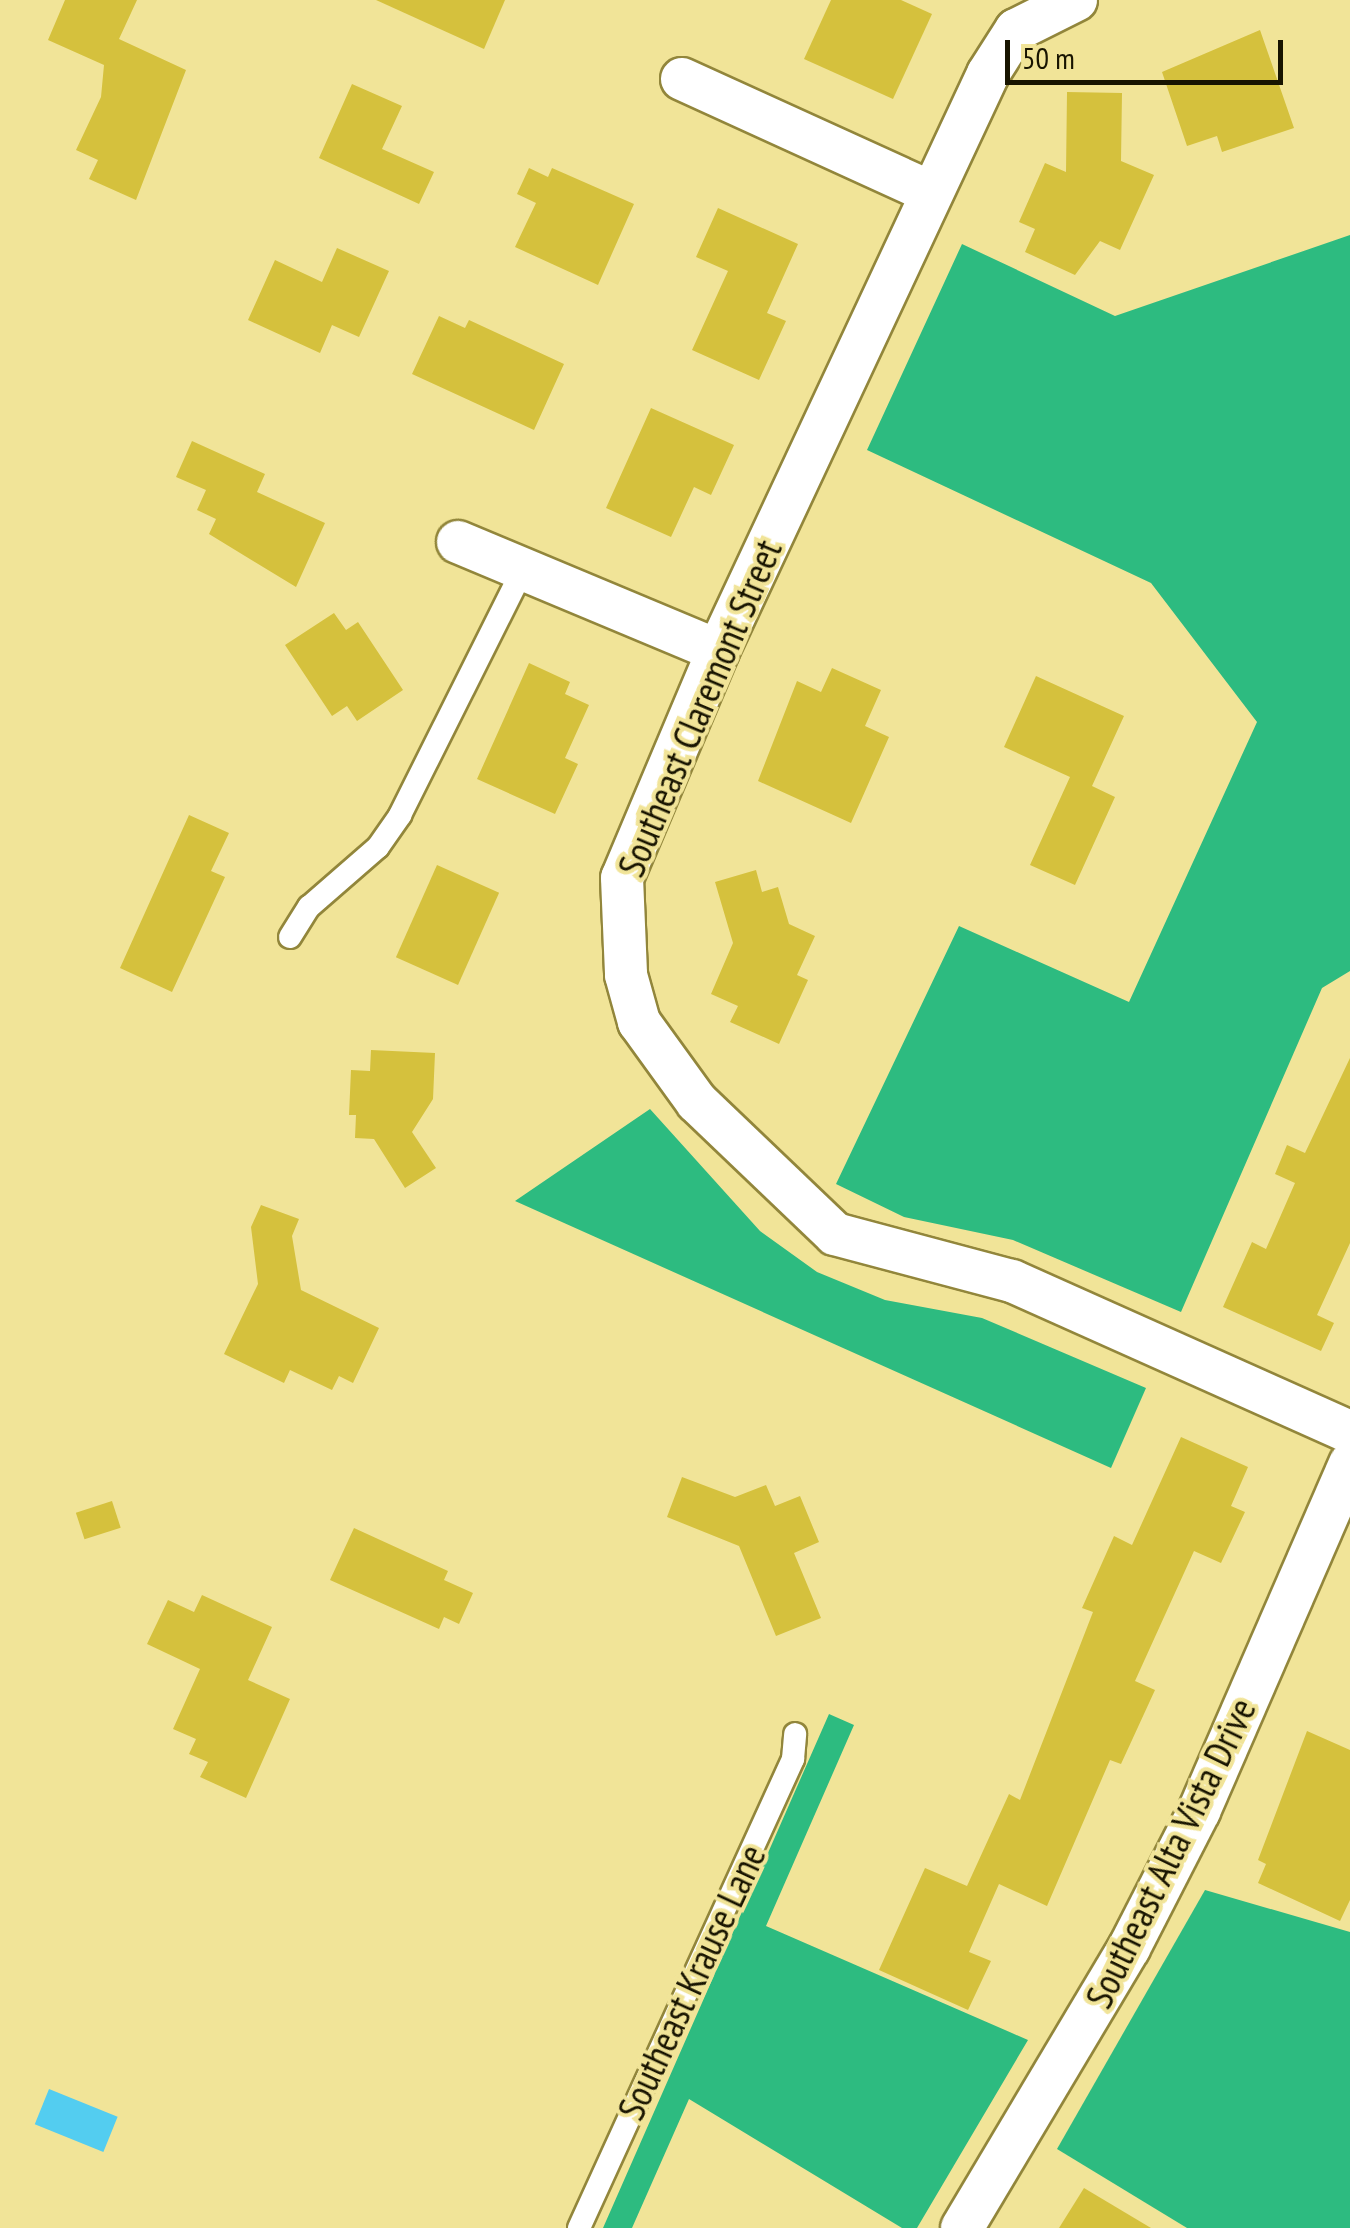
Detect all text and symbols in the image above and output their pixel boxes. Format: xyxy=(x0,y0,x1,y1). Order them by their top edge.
scale bar xyxy=(1010,20,1288,82)
text: 50 m xyxy=(1022,38,1075,77)
street label: Southeast Claremont Street xyxy=(607,533,791,883)
street label: Southeast Alta Vista Drive xyxy=(1075,1690,1265,2016)
street label: Southeast Krause Lane xyxy=(607,1837,775,2127)

